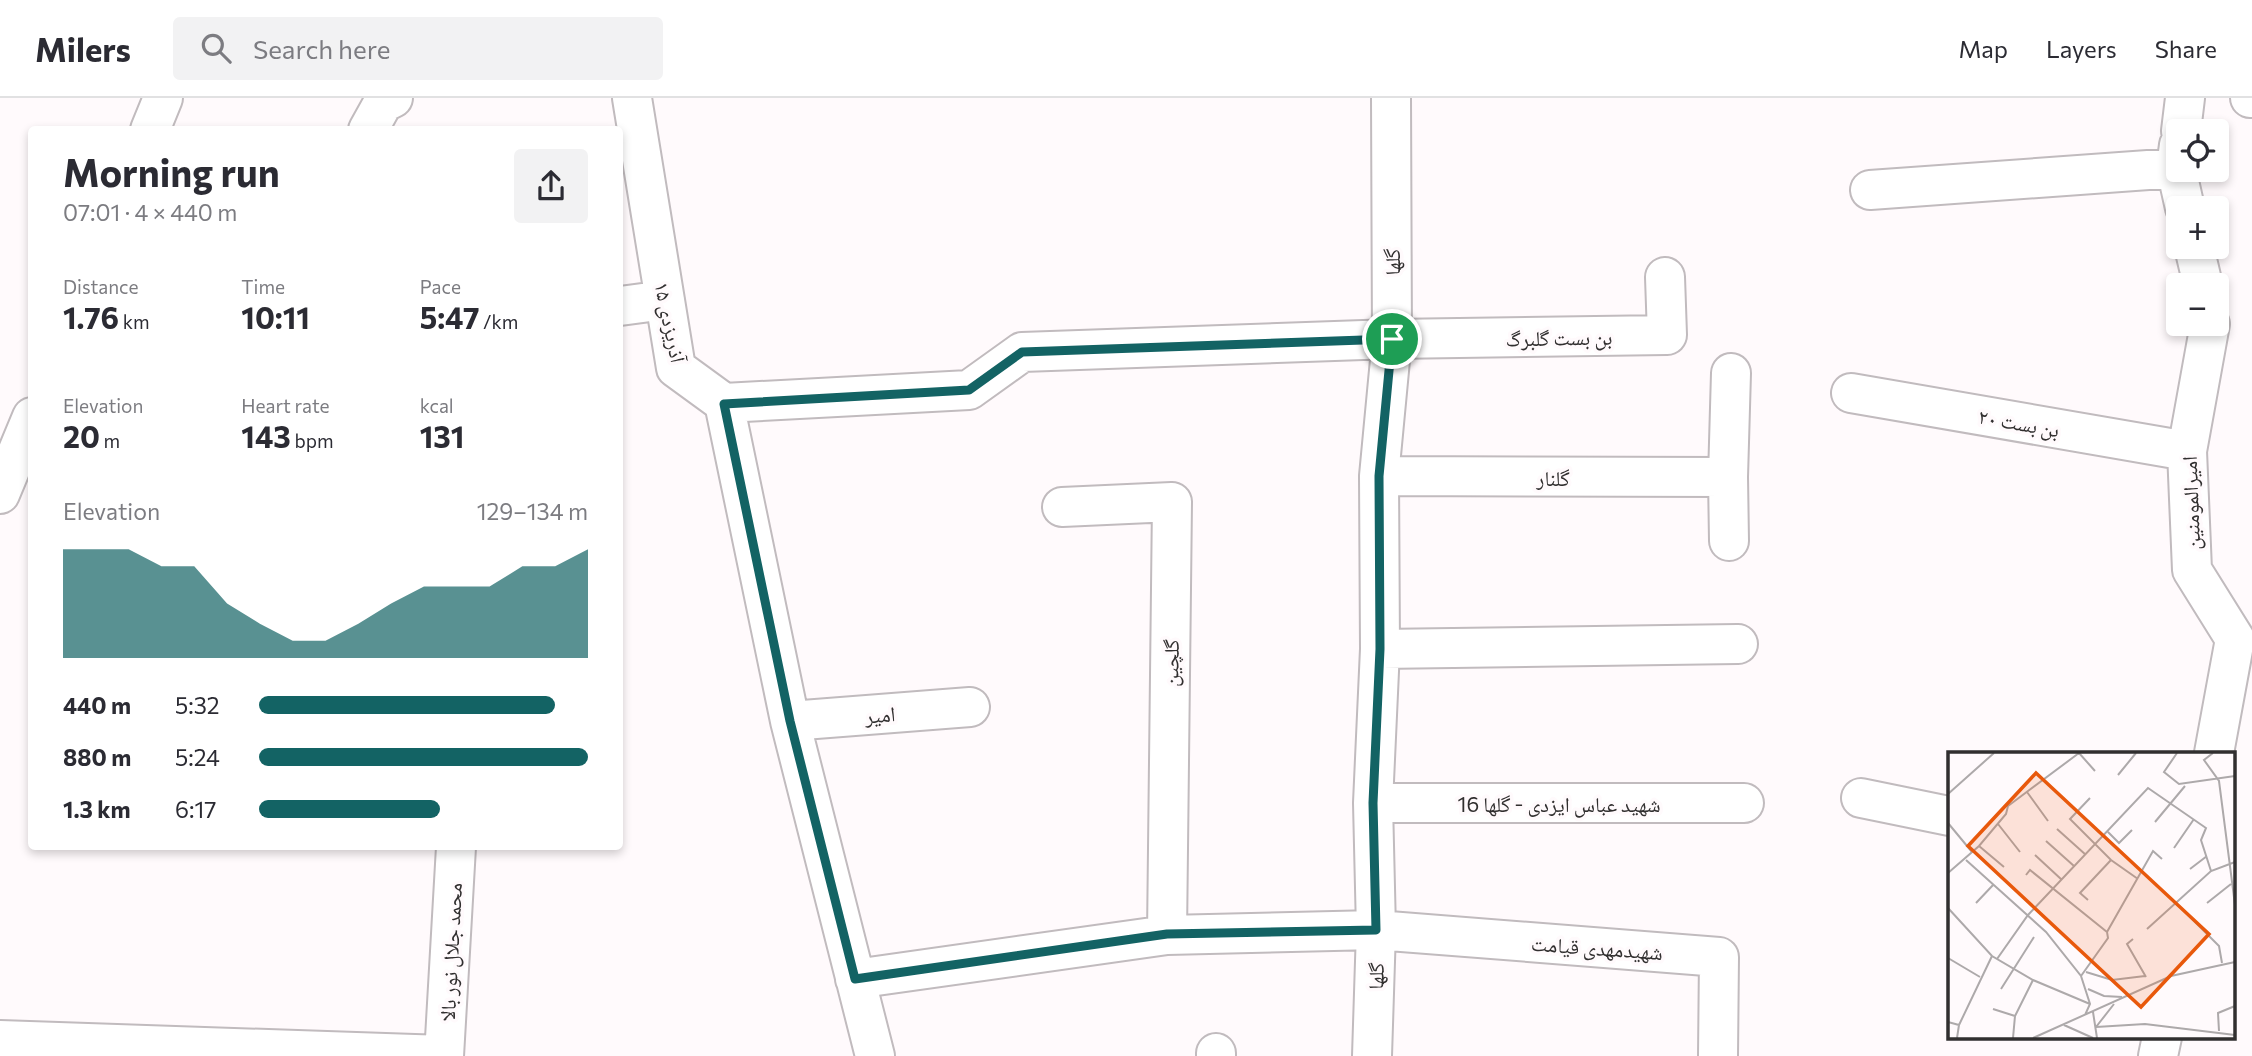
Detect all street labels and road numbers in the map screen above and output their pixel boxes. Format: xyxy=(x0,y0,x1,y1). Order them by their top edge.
street label: گلها xyxy=(1379,248,1405,276)
street label: ۱۵ آذریزدی xyxy=(649,279,692,366)
street label: بن بست گلبرگ xyxy=(1505,324,1613,352)
street label: بن بست ۲۰ xyxy=(1976,403,2061,443)
street label: امیرالمومنین xyxy=(2176,455,2206,550)
street label: گلنار xyxy=(1535,465,1570,490)
street label: گلچین xyxy=(1157,639,1185,687)
street label: امیر xyxy=(863,700,896,728)
street label: شهید عباس ایزدی - گلها 16 xyxy=(1458,791,1660,818)
street label: محمد جلال نور بالا xyxy=(434,882,467,1022)
street label: شهیدمهدی قیامت xyxy=(1530,930,1664,965)
street label: گلها xyxy=(1362,962,1389,990)

